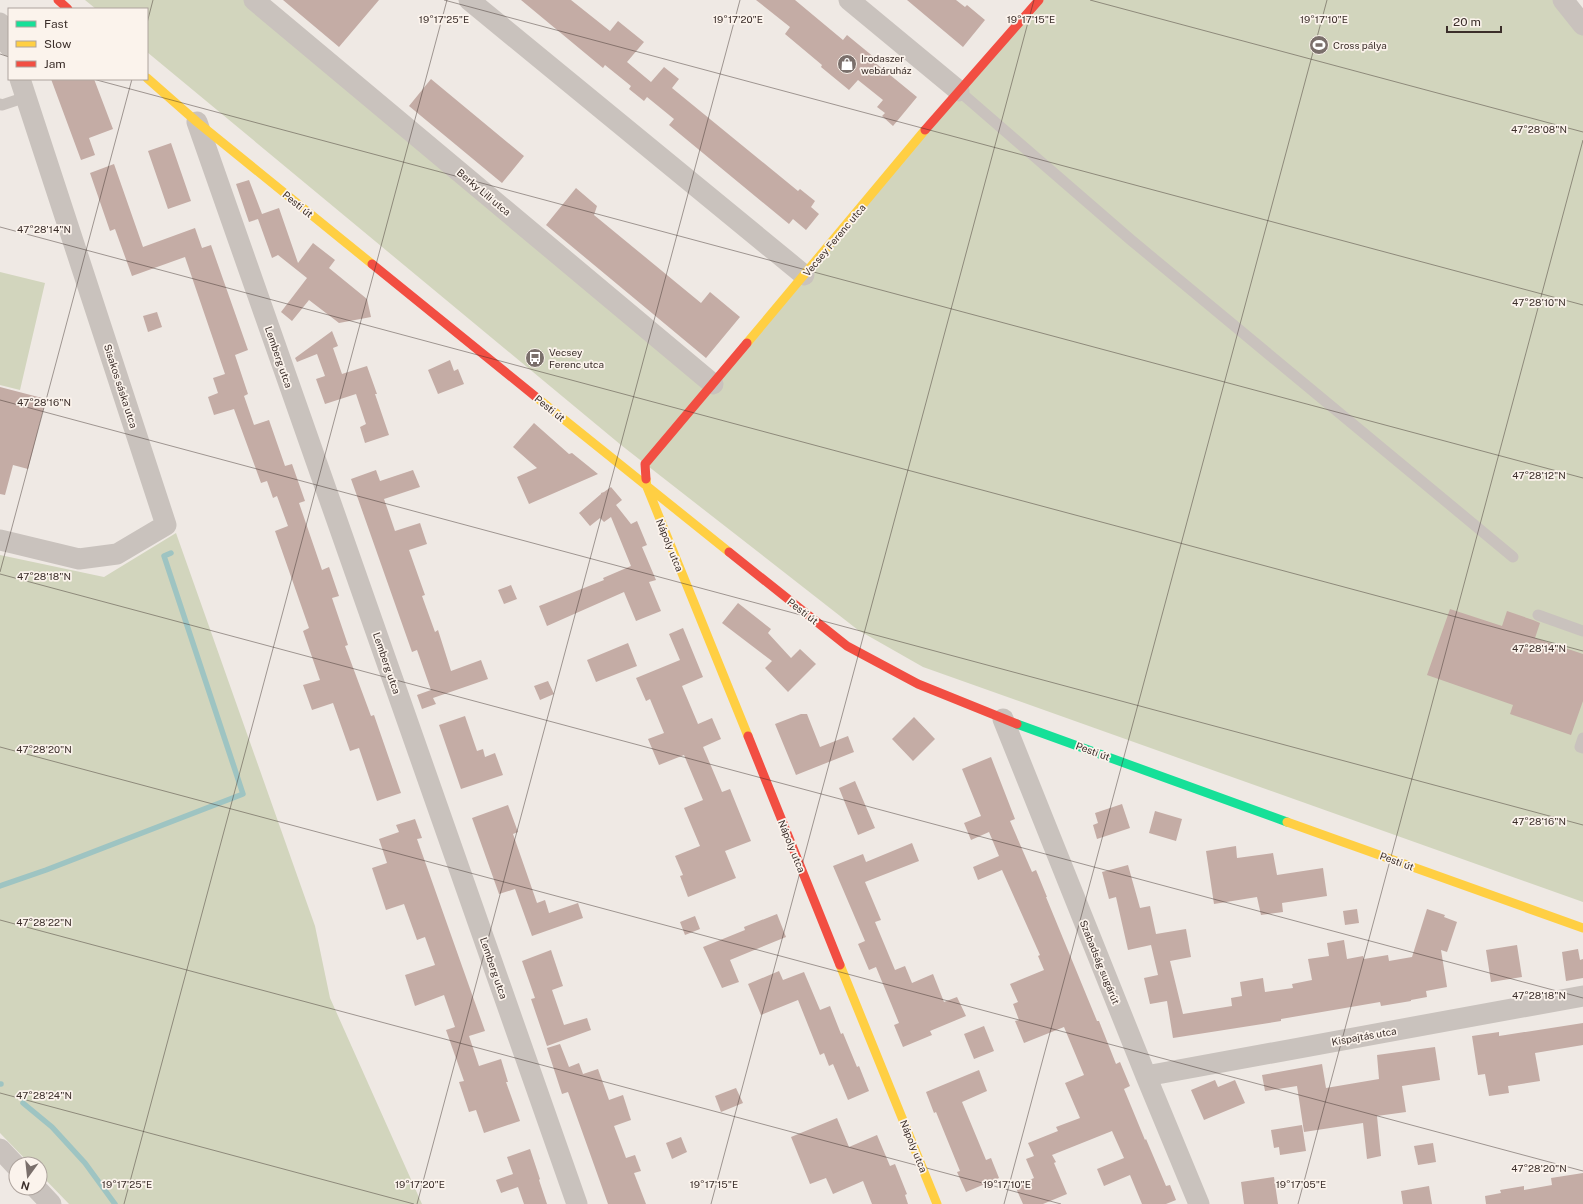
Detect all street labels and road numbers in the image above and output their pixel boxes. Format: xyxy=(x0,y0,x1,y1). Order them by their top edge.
street label: Berky Lili utca xyxy=(455,166,513,218)
street label: Pesti út xyxy=(280,188,316,220)
street label: Vecsey Ferenc utca xyxy=(800,201,868,279)
street label: Lemberg utca xyxy=(263,325,295,389)
street label: Sisakos sáska utca xyxy=(102,342,140,430)
street label: Pesti út xyxy=(532,392,568,424)
street label: Nápoly utca xyxy=(654,517,686,573)
street label: Pesti út xyxy=(785,595,821,627)
street label: Lemberg utca xyxy=(371,631,403,695)
street label: Pesti út xyxy=(1074,739,1112,763)
street label: Nápoly utca xyxy=(776,818,808,874)
street label: Pesti út xyxy=(1378,849,1416,873)
street label: Szabadság sugárút xyxy=(1078,918,1122,1006)
street label: Lemberg utca xyxy=(478,936,510,1000)
street label: Kispajtás utca xyxy=(1331,1024,1397,1048)
street label: Nápoly utca xyxy=(898,1118,930,1174)

